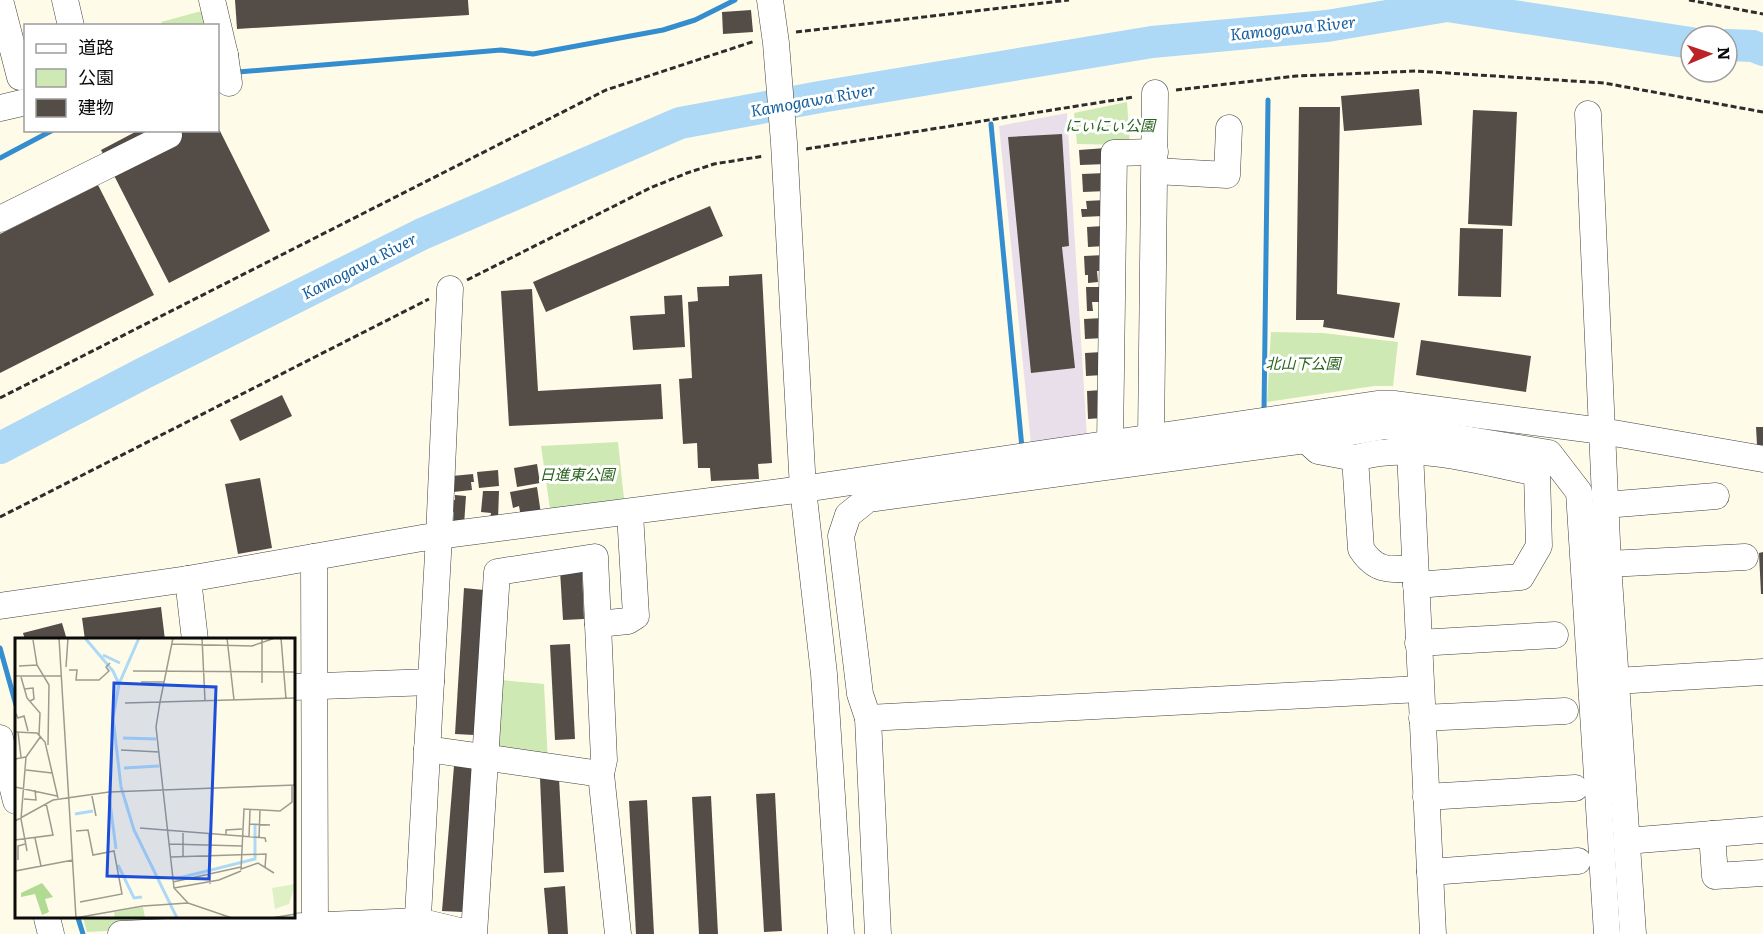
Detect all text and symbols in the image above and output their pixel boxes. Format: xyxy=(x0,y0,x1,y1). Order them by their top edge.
water label: Kamogawa River xyxy=(1229,8,1357,46)
legend xyxy=(24,24,219,132)
north arrow xyxy=(1679,24,1739,84)
text: 道路 xyxy=(78,33,114,60)
text: N xyxy=(1713,46,1737,61)
text: 公園 xyxy=(78,63,114,90)
water label: Kamogawa River xyxy=(749,76,877,122)
text: 建物 xyxy=(78,93,114,120)
park label: にぃにぃ公園 xyxy=(1065,113,1157,136)
water label: Kamogawa River xyxy=(297,226,420,304)
park label: 北山下公園 xyxy=(1265,351,1342,374)
park label: 日進東公園 xyxy=(539,462,616,485)
inset map xyxy=(15,638,296,919)

